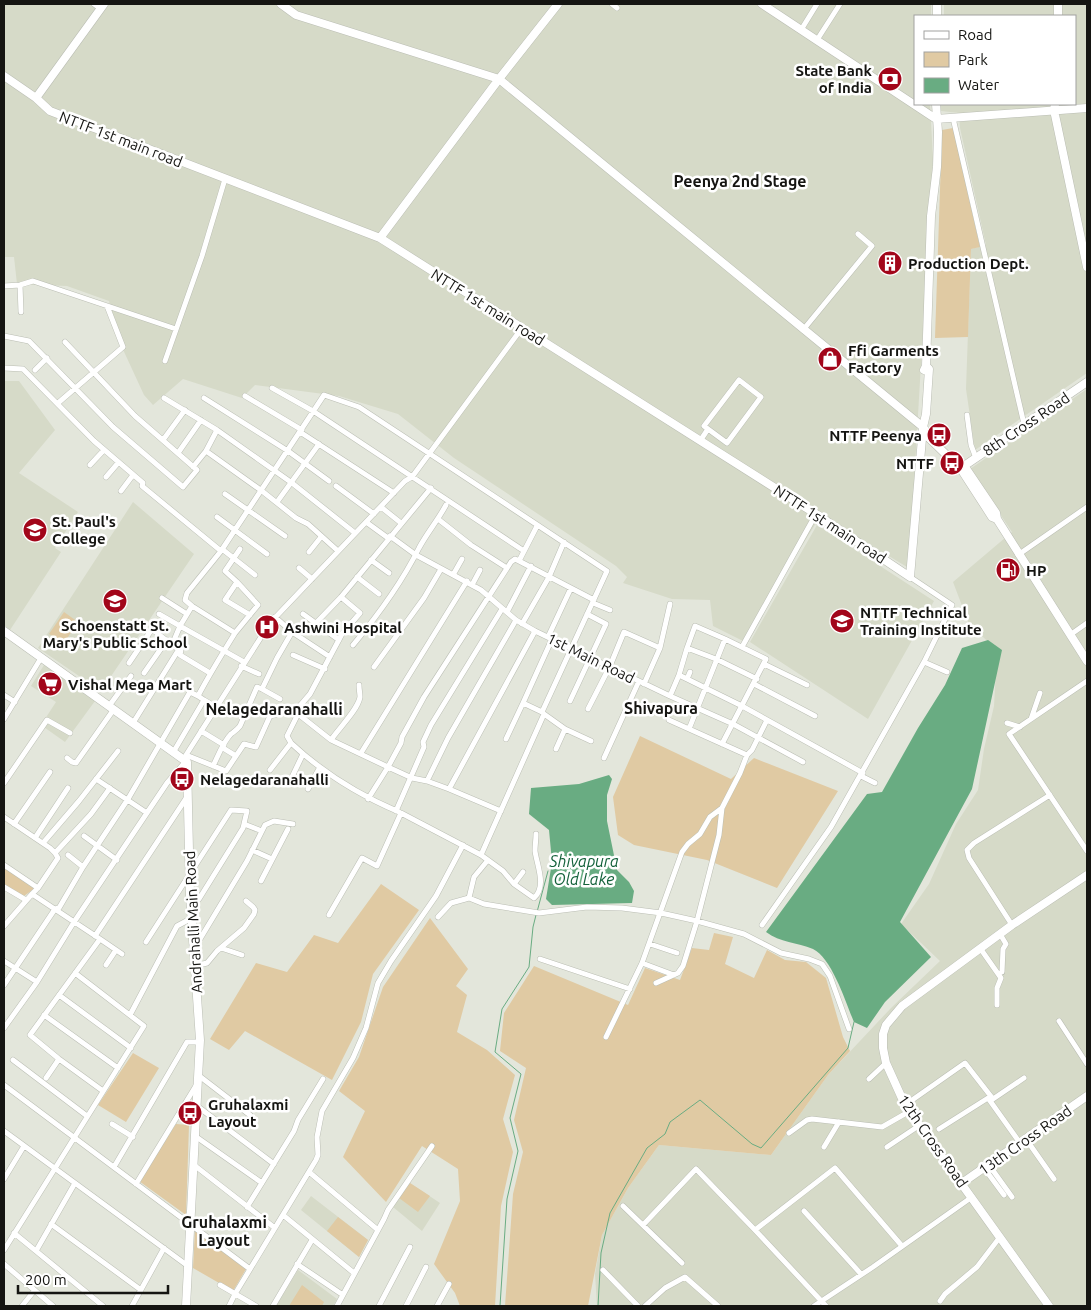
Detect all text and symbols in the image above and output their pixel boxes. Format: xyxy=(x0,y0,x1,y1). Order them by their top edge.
legend xyxy=(914,15,1076,105)
text: Road xyxy=(958,26,993,43)
text: Park xyxy=(958,51,988,68)
place label: State Bank of India xyxy=(795,62,873,96)
bank icon: State Bank of India xyxy=(877,66,903,92)
text: Water xyxy=(958,76,999,93)
street label: NTTF 1st main road xyxy=(57,108,185,170)
district label: Peenya 2nd Stage xyxy=(673,172,807,190)
building icon: Production Dept. xyxy=(877,250,903,276)
place label: Production Dept. xyxy=(908,255,1029,272)
street label: NTTF 1st main road xyxy=(428,265,548,349)
place label: Ffi Garments Factory xyxy=(848,342,939,376)
shop icon: Ffi Garments Factory xyxy=(817,346,843,372)
street label: 8th Cross Road xyxy=(979,389,1073,459)
bus stop icon: NTTF Peenya xyxy=(926,422,952,448)
place label: NTTF Peenya xyxy=(829,427,922,444)
bus stop icon: NTTF xyxy=(939,450,965,476)
place label: NTTF xyxy=(896,455,934,472)
street label: NTTF 1st main road xyxy=(771,481,889,567)
place label: St. Paul's College xyxy=(52,513,116,547)
school or university icon: St. Paul's College xyxy=(22,517,48,543)
fuel station icon: HP xyxy=(995,557,1021,583)
place label: HP xyxy=(1026,562,1046,579)
school or university icon: Schoenstatt St. Mary's Public School xyxy=(102,588,128,614)
place label: NTTF Technical Training Institute xyxy=(860,604,982,638)
school or university icon: NTTF Technical Training Institute xyxy=(829,608,855,634)
hospital icon: Ashwini Hospital xyxy=(254,614,280,640)
place label: Schoenstatt St. Mary's Public School xyxy=(43,617,188,651)
place label: Ashwini Hospital xyxy=(284,619,402,636)
street label: 1st Main Road xyxy=(544,629,638,687)
supermarket icon: Vishal Mega Mart xyxy=(37,671,63,697)
place label: Vishal Mega Mart xyxy=(68,676,192,693)
district label: Shivapura xyxy=(624,699,698,717)
district label: Nelagedaranahalli xyxy=(205,700,343,718)
bus stop icon: Nelagedaranahalli xyxy=(169,766,195,792)
place label: Nelagedaranahalli xyxy=(200,771,329,788)
street label: Andrahalli Main Road xyxy=(181,850,205,994)
water label: Shivapura Old Lake xyxy=(548,852,619,888)
street label: 12th Cross Road xyxy=(895,1091,971,1191)
place label: Gruhalaxmi Layout xyxy=(208,1096,288,1130)
bus stop icon: Gruhalaxmi Layout xyxy=(177,1100,203,1126)
street label: 13th Cross Road xyxy=(975,1102,1075,1178)
district label: Gruhalaxmi Layout xyxy=(181,1213,267,1249)
scale bar xyxy=(18,1262,168,1294)
text: 200 m xyxy=(25,1271,67,1288)

